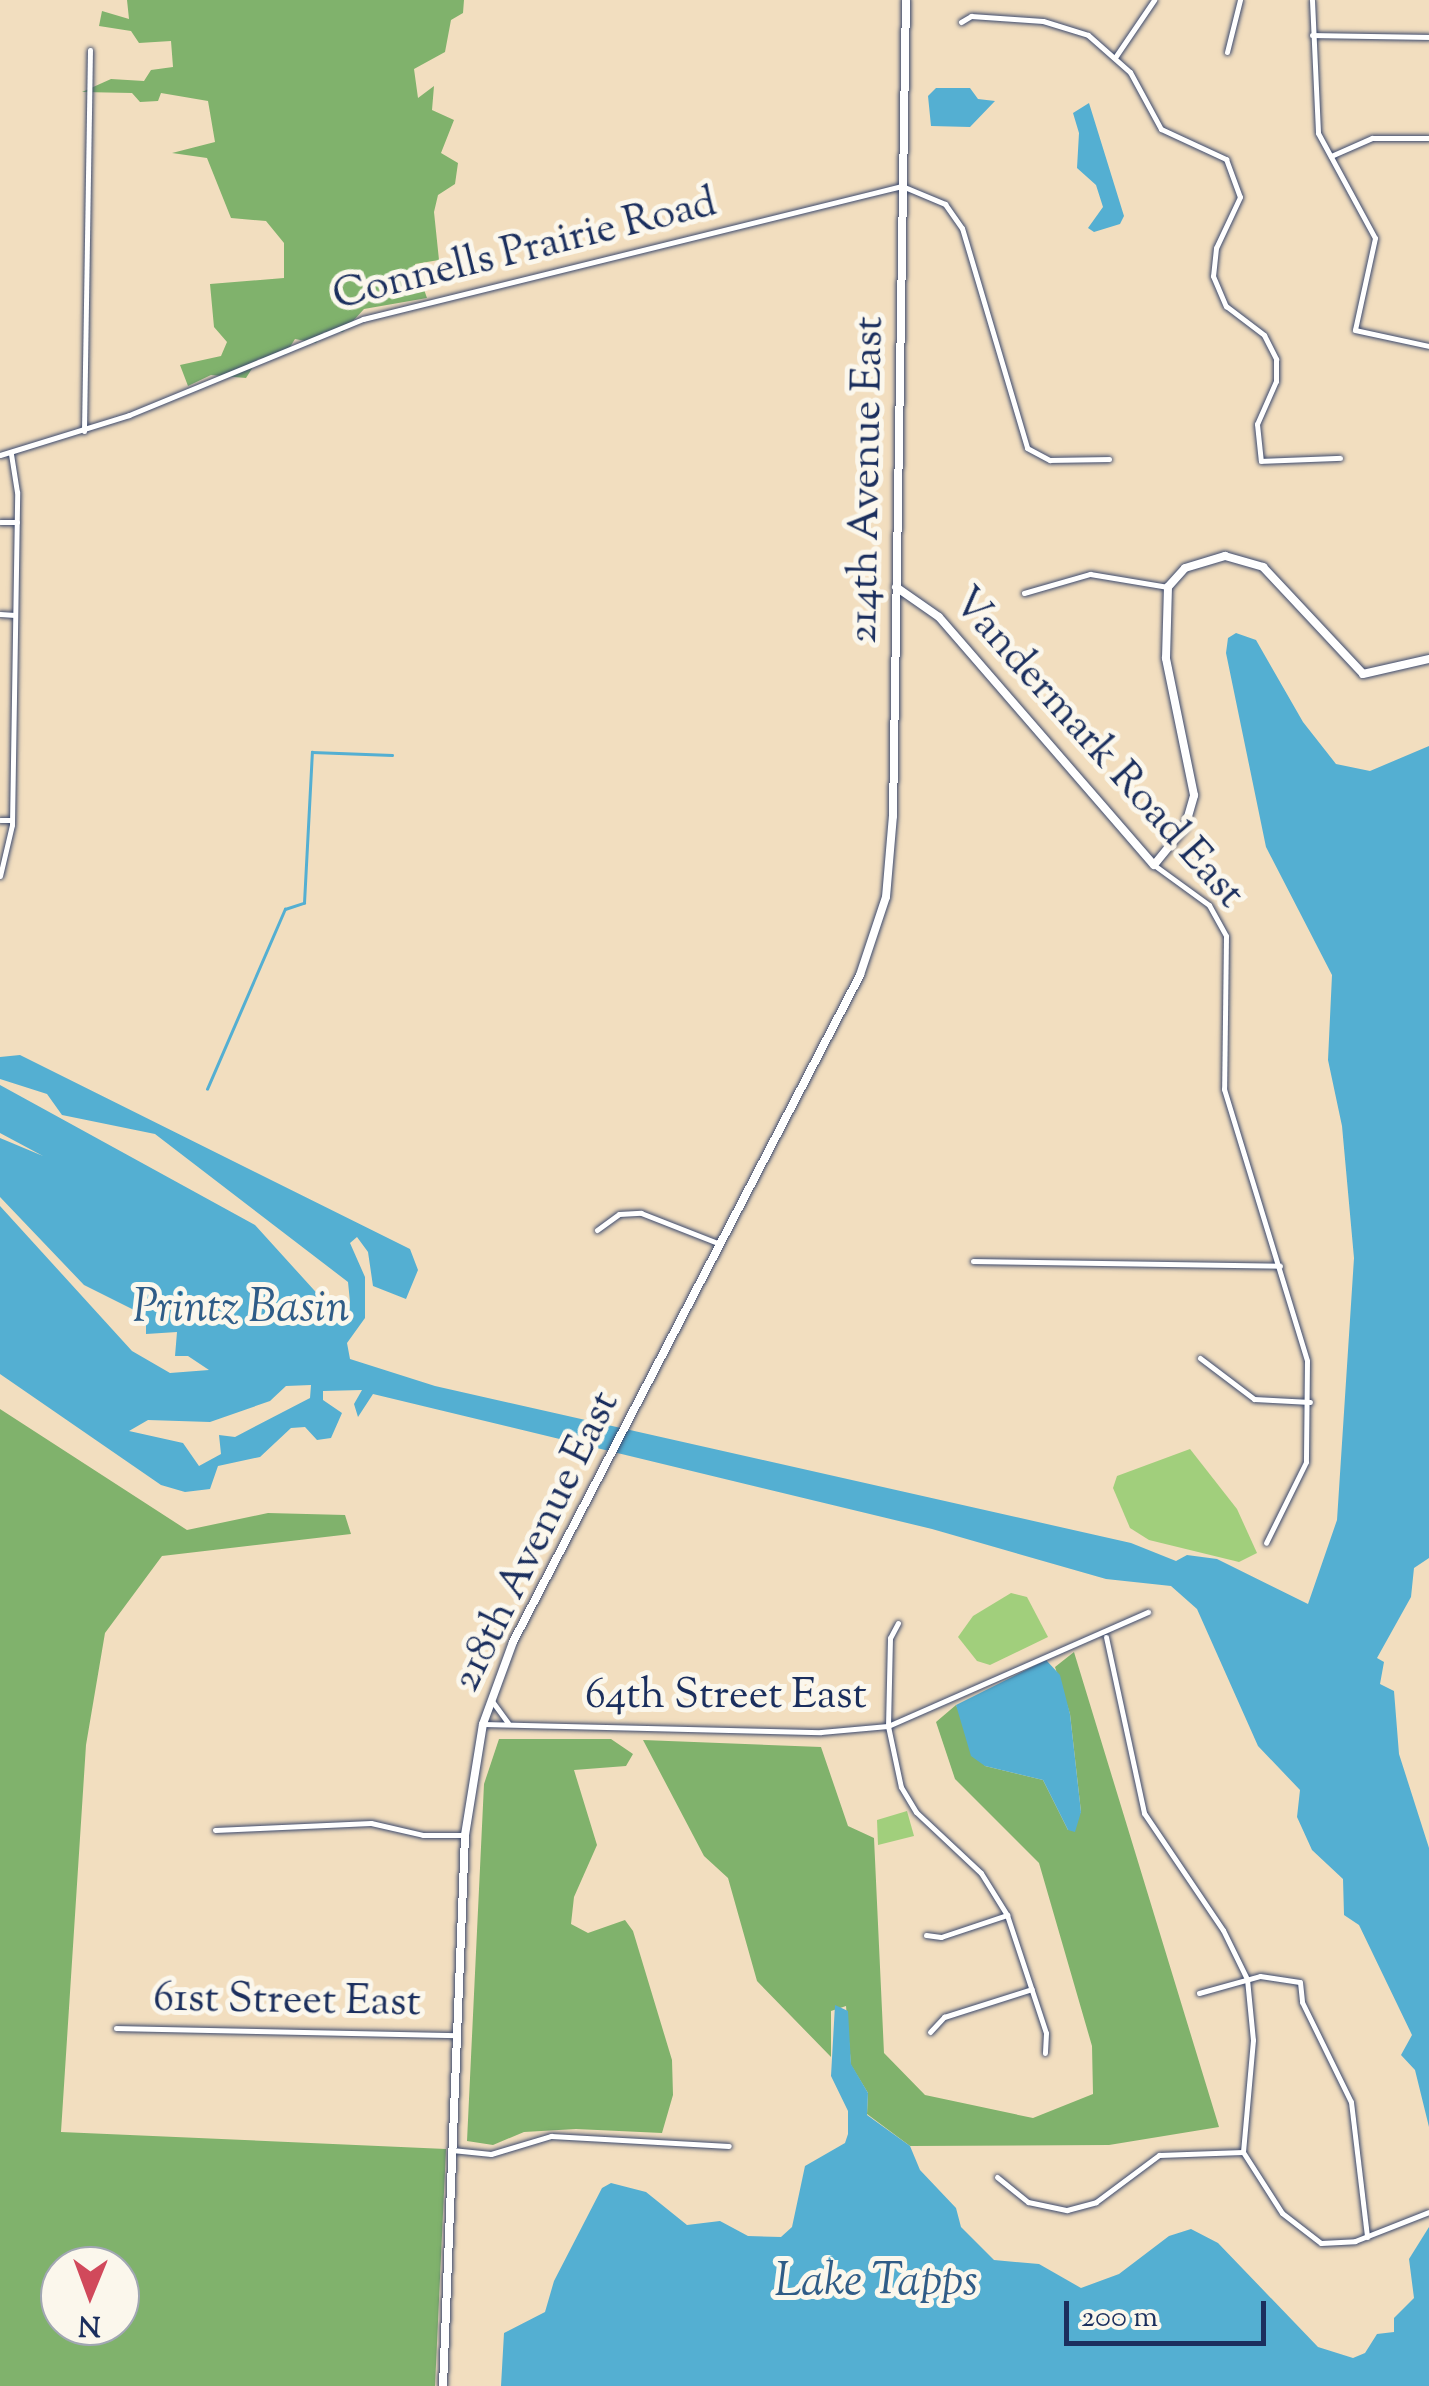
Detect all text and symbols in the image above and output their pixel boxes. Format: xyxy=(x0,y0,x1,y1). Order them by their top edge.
street label: Connells Prairie Road xyxy=(328,179,722,323)
street label: 214th Avenue East xyxy=(840,316,896,644)
street label: Vandermark Road East xyxy=(940,578,1254,920)
water label: Printz Basin xyxy=(133,1283,349,1337)
street label: 218th Avenue East xyxy=(443,1384,631,1700)
street label: 64th Street East xyxy=(585,1672,867,1722)
street label: 61st Street East xyxy=(153,1974,421,2030)
north arrow xyxy=(40,2246,140,2346)
water label: Lake Tapps xyxy=(774,2257,978,2311)
scale bar xyxy=(1069,2281,1272,2343)
text: 200 m xyxy=(1081,2297,1158,2340)
text: N xyxy=(78,2304,101,2344)

